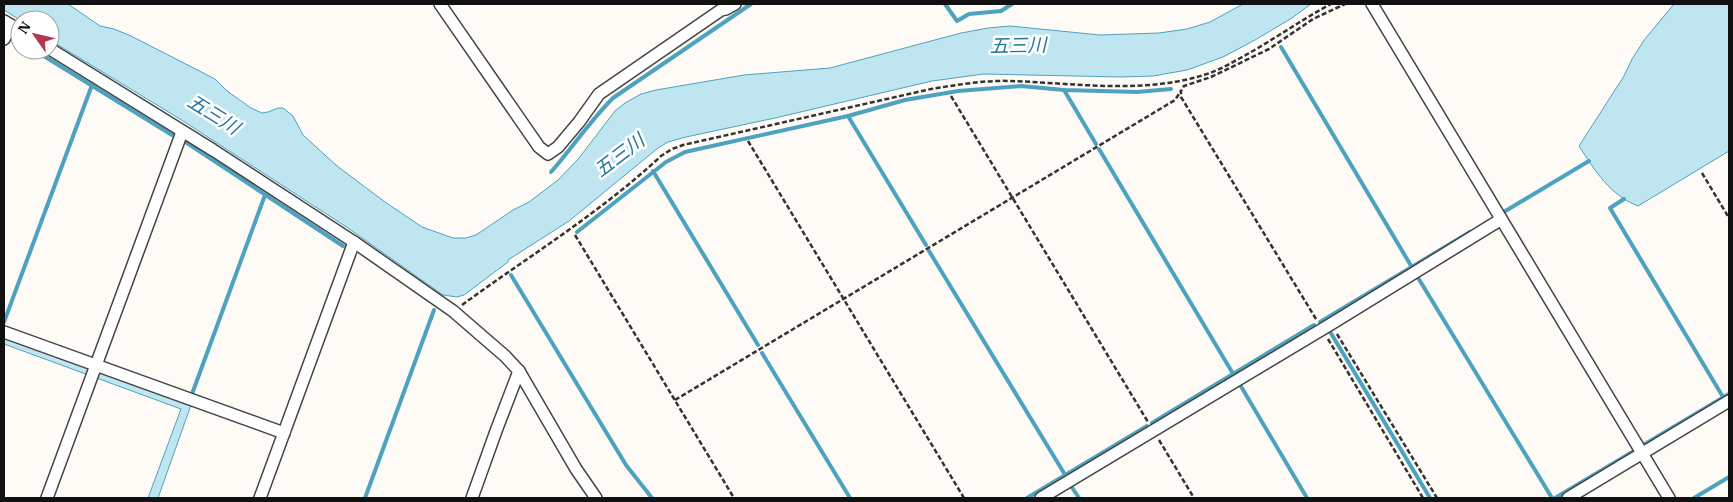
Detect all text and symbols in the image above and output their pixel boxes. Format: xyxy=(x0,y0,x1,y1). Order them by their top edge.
north arrow xyxy=(10,10,60,60)
text: N xyxy=(14,18,35,37)
water label: 五三川 xyxy=(989,32,1049,57)
water label: 五三川 xyxy=(183,89,246,140)
water label: 五三川 xyxy=(589,127,651,182)

